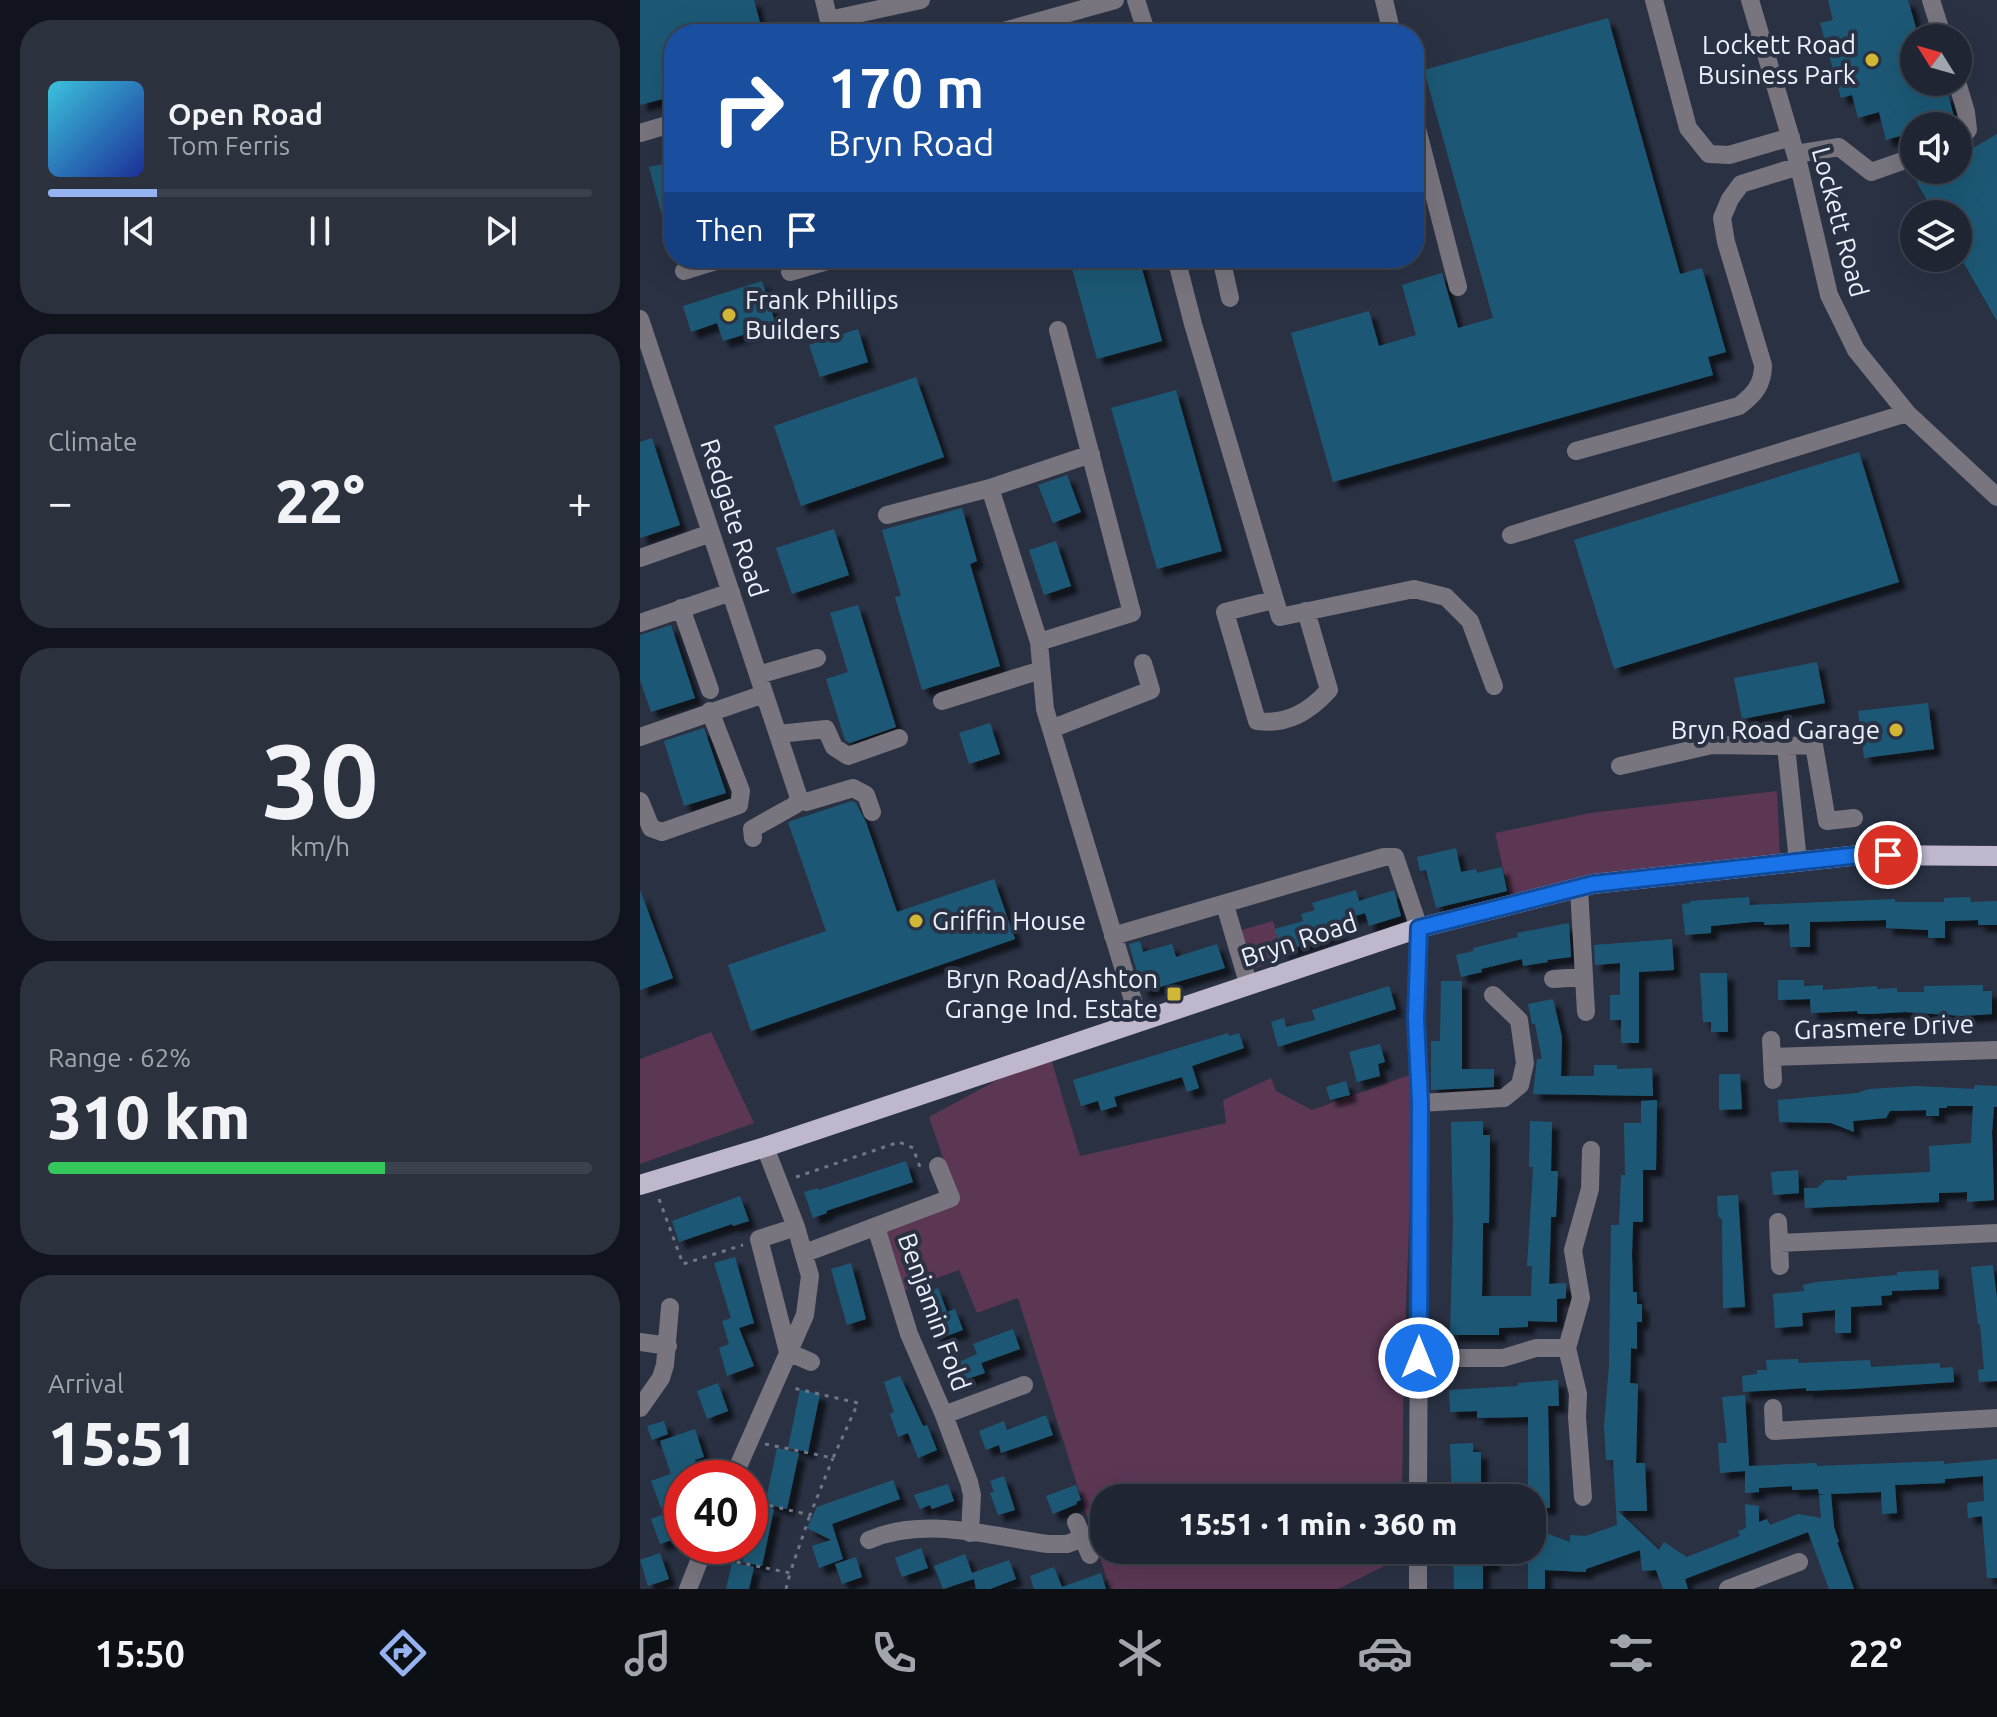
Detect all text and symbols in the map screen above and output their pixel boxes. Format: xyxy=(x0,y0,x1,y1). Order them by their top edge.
north arrow xyxy=(1900,24,1972,96)
map controls xyxy=(1900,24,1972,272)
place label: Lockett Road Business Park xyxy=(1698,30,1856,89)
marker: Lockett Road Business Park xyxy=(1863,51,1881,69)
icon: right xyxy=(696,56,800,160)
text: 170 m xyxy=(828,56,984,119)
text: Open Road xyxy=(168,97,323,131)
button: sound xyxy=(1900,112,1972,184)
text: Bryn Road xyxy=(828,122,994,163)
text: Tom Ferris xyxy=(168,131,290,160)
street label: Lockett Road xyxy=(1807,144,1874,300)
button: layers xyxy=(1900,200,1972,272)
icon: arrive xyxy=(780,208,824,252)
icon: previous xyxy=(117,209,161,253)
icon: pause xyxy=(298,209,342,253)
icon: next xyxy=(479,209,523,253)
text: Then xyxy=(696,213,764,247)
place label: Frank Phillips Builders xyxy=(745,285,899,344)
marker: Frank Phillips Builders xyxy=(720,306,738,324)
text: Climate xyxy=(48,427,137,456)
street label: Redgate Road xyxy=(695,435,774,601)
text: 22° xyxy=(275,467,365,534)
text: − xyxy=(48,477,73,526)
text: + xyxy=(567,477,592,526)
place label: Bryn Road Garage xyxy=(1671,715,1880,744)
text: 30 xyxy=(261,721,379,838)
marker: Bryn Road Garage xyxy=(1887,721,1905,739)
pin xyxy=(1854,821,1922,889)
text: km/h xyxy=(290,832,350,861)
icon: arrive xyxy=(1866,833,1910,877)
place label: Griffin House xyxy=(932,906,1086,935)
street label: Bryn Road xyxy=(1237,907,1360,972)
marker: Griffin House xyxy=(907,912,925,930)
place label: Bryn Road/Ashton Grange Ind. Estate xyxy=(944,964,1158,1023)
marker: Bryn Road/Ashton Grange Ind. Estate xyxy=(1165,985,1183,1003)
street label: Grasmere Drive xyxy=(1793,1009,1974,1044)
text: Range · 62% xyxy=(48,1043,191,1072)
text: 310 km xyxy=(48,1083,250,1150)
street label: Benjamin Fold xyxy=(892,1229,976,1395)
position arrow xyxy=(1377,1316,1461,1400)
text: Arrival xyxy=(48,1369,124,1398)
text: 15:51 xyxy=(48,1409,198,1476)
speed limit sign: 40 xyxy=(664,1460,768,1564)
text: 15:51 · 1 min · 360 m xyxy=(1179,1507,1457,1541)
icon: directions xyxy=(375,1625,431,1681)
icon: music xyxy=(620,1625,676,1681)
icon: phone xyxy=(866,1625,922,1681)
icon: climate xyxy=(1112,1625,1168,1681)
icon: car xyxy=(1357,1625,1413,1681)
icon: filters xyxy=(1603,1625,1659,1681)
text: 15:50 xyxy=(95,1633,185,1674)
text: 22° xyxy=(1849,1633,1902,1674)

